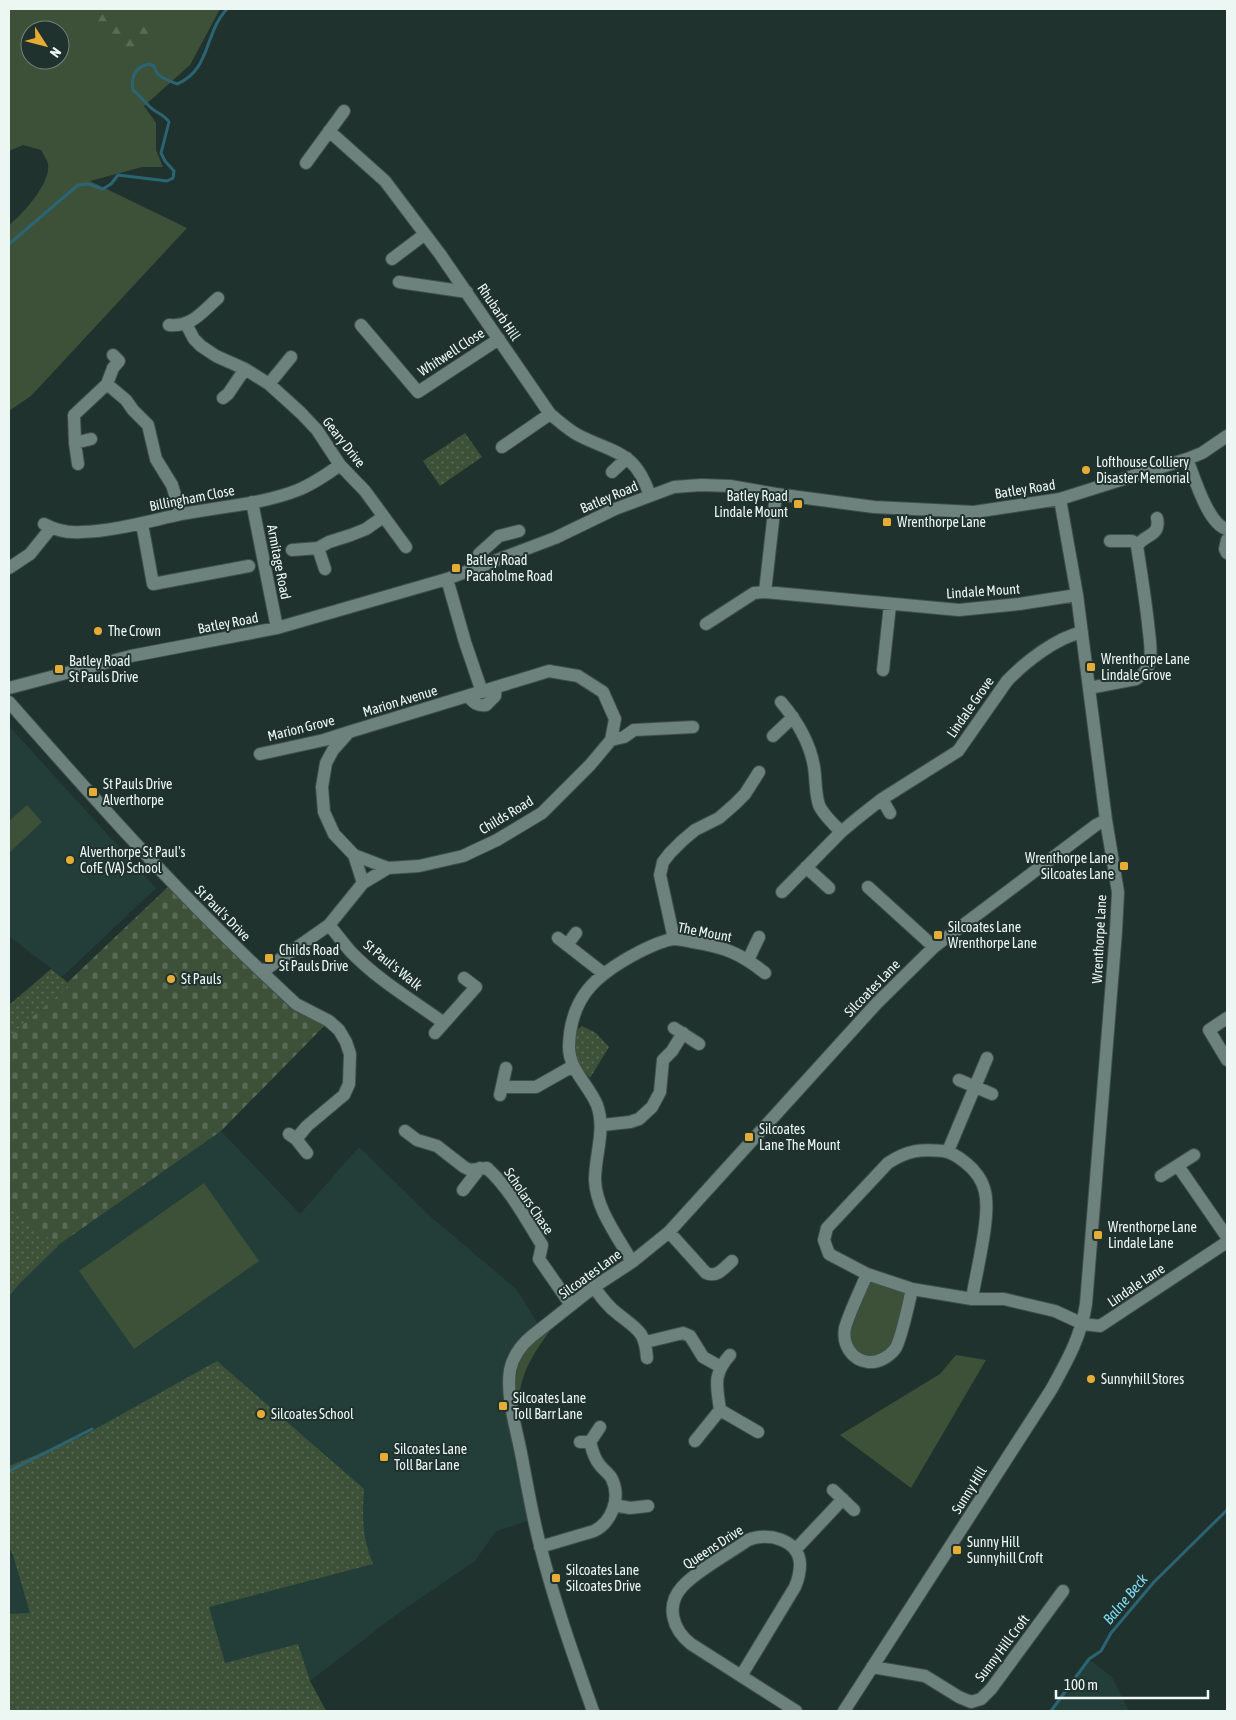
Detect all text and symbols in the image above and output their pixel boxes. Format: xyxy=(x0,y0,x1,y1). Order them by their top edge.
north arrow xyxy=(20,20,70,70)
text: N xyxy=(47,45,64,61)
street label: Rhubarb Hill xyxy=(474,281,524,344)
street label: Whitwell Close xyxy=(415,325,487,379)
street label: Geary Drive xyxy=(319,414,369,470)
place label: Lofthouse Colliery Disaster Memorial xyxy=(1096,454,1190,486)
marker: Lofthouse Colliery Disaster Memorial xyxy=(1080,464,1092,476)
street label: Batley Road xyxy=(993,476,1057,502)
street label: Batley Road xyxy=(578,478,640,516)
street label: Billingham Close xyxy=(148,482,236,514)
place label: Batley Road Lindale Mount xyxy=(714,488,788,520)
marker: Batley Road Lindale Mount xyxy=(792,498,804,510)
place label: Wrenthorpe Lane xyxy=(897,514,986,530)
marker: Wrenthorpe Lane xyxy=(881,516,893,528)
street label: Armitage Road xyxy=(264,523,294,601)
place label: Batley Road Pacaholme Road xyxy=(466,552,553,584)
marker: Batley Road Pacaholme Road xyxy=(450,562,462,574)
street label: Lindale Mount xyxy=(946,580,1020,602)
street label: Batley Road xyxy=(196,609,260,637)
place label: The Crown xyxy=(108,623,161,639)
marker: The Crown xyxy=(92,625,104,637)
place label: Wrenthorpe Lane Lindale Grove xyxy=(1101,651,1190,683)
place label: Batley Road St Pauls Drive xyxy=(69,653,138,685)
marker: Wrenthorpe Lane Lindale Grove xyxy=(1085,661,1097,673)
marker: Batley Road St Pauls Drive xyxy=(53,663,65,675)
street label: Lindale Grove xyxy=(943,674,997,740)
street label: Marion Avenue xyxy=(361,682,439,720)
street label: Marion Grove xyxy=(266,712,336,744)
place label: St Pauls Drive Alverthorpe xyxy=(103,776,172,808)
marker: St Pauls Drive Alverthorpe xyxy=(87,786,99,798)
street label: Childs Road xyxy=(476,793,536,837)
place label: Alverthorpe St Paul's CofE (VA) School xyxy=(80,844,186,876)
place label: Wrenthorpe Lane Silcoates Lane xyxy=(1025,850,1114,882)
marker: Alverthorpe St Paul's CofE (VA) School xyxy=(64,854,76,866)
marker: Wrenthorpe Lane Silcoates Lane xyxy=(1118,860,1130,872)
street label: St Paul's Drive xyxy=(192,882,254,944)
street label: Wrenthorpe Lane xyxy=(1089,894,1109,984)
street label: The Mount xyxy=(677,919,733,945)
place label: Silcoates Lane Wrenthorpe Lane xyxy=(948,919,1037,951)
marker: Silcoates Lane Wrenthorpe Lane xyxy=(932,929,944,941)
street label: St Paul's Walk xyxy=(361,937,425,993)
place label: Childs Road St Pauls Drive xyxy=(279,942,348,974)
marker: Childs Road St Pauls Drive xyxy=(263,952,275,964)
street label: Silcoates Lane xyxy=(841,956,903,1020)
place label: St Pauls xyxy=(181,971,221,987)
marker: St Pauls xyxy=(165,973,177,985)
place label: Silcoates Lane The Mount xyxy=(759,1121,840,1153)
marker: Silcoates Lane The Mount xyxy=(743,1131,755,1143)
street label: Scholars Chase xyxy=(501,1165,557,1237)
place label: Wrenthorpe Lane Lindale Lane xyxy=(1108,1219,1197,1251)
marker: Wrenthorpe Lane Lindale Lane xyxy=(1092,1229,1104,1241)
street label: Silcoates Lane xyxy=(556,1246,624,1302)
street label: Lindale Lane xyxy=(1104,1260,1168,1310)
place label: Sunnyhill Stores xyxy=(1101,1371,1184,1387)
marker: Sunnyhill Stores xyxy=(1085,1373,1097,1385)
place label: Silcoates Lane Toll Barr Lane xyxy=(513,1390,586,1422)
marker: Silcoates Lane Toll Barr Lane xyxy=(497,1400,509,1412)
place label: Silcoates School xyxy=(271,1406,354,1422)
marker: Silcoates School xyxy=(255,1408,267,1420)
place label: Silcoates Lane Toll Bar Lane xyxy=(394,1441,467,1473)
marker: Silcoates Lane Toll Bar Lane xyxy=(378,1451,390,1463)
street label: Sunny Hill xyxy=(948,1463,990,1517)
street label: Queens Drive xyxy=(680,1522,746,1572)
place label: Sunny Hill Sunnyhill Croft xyxy=(967,1534,1043,1566)
marker: Sunny Hill Sunnyhill Croft xyxy=(951,1544,963,1556)
place label: Silcoates Lane Silcoates Drive xyxy=(566,1562,641,1594)
water label: Balne Beck xyxy=(1099,1570,1151,1627)
marker: Silcoates Lane Silcoates Drive xyxy=(550,1572,562,1584)
street label: Sunny Hill Croft xyxy=(972,1611,1032,1685)
scale bar xyxy=(1056,1668,1208,1700)
text: 100 m xyxy=(1064,1676,1098,1693)

